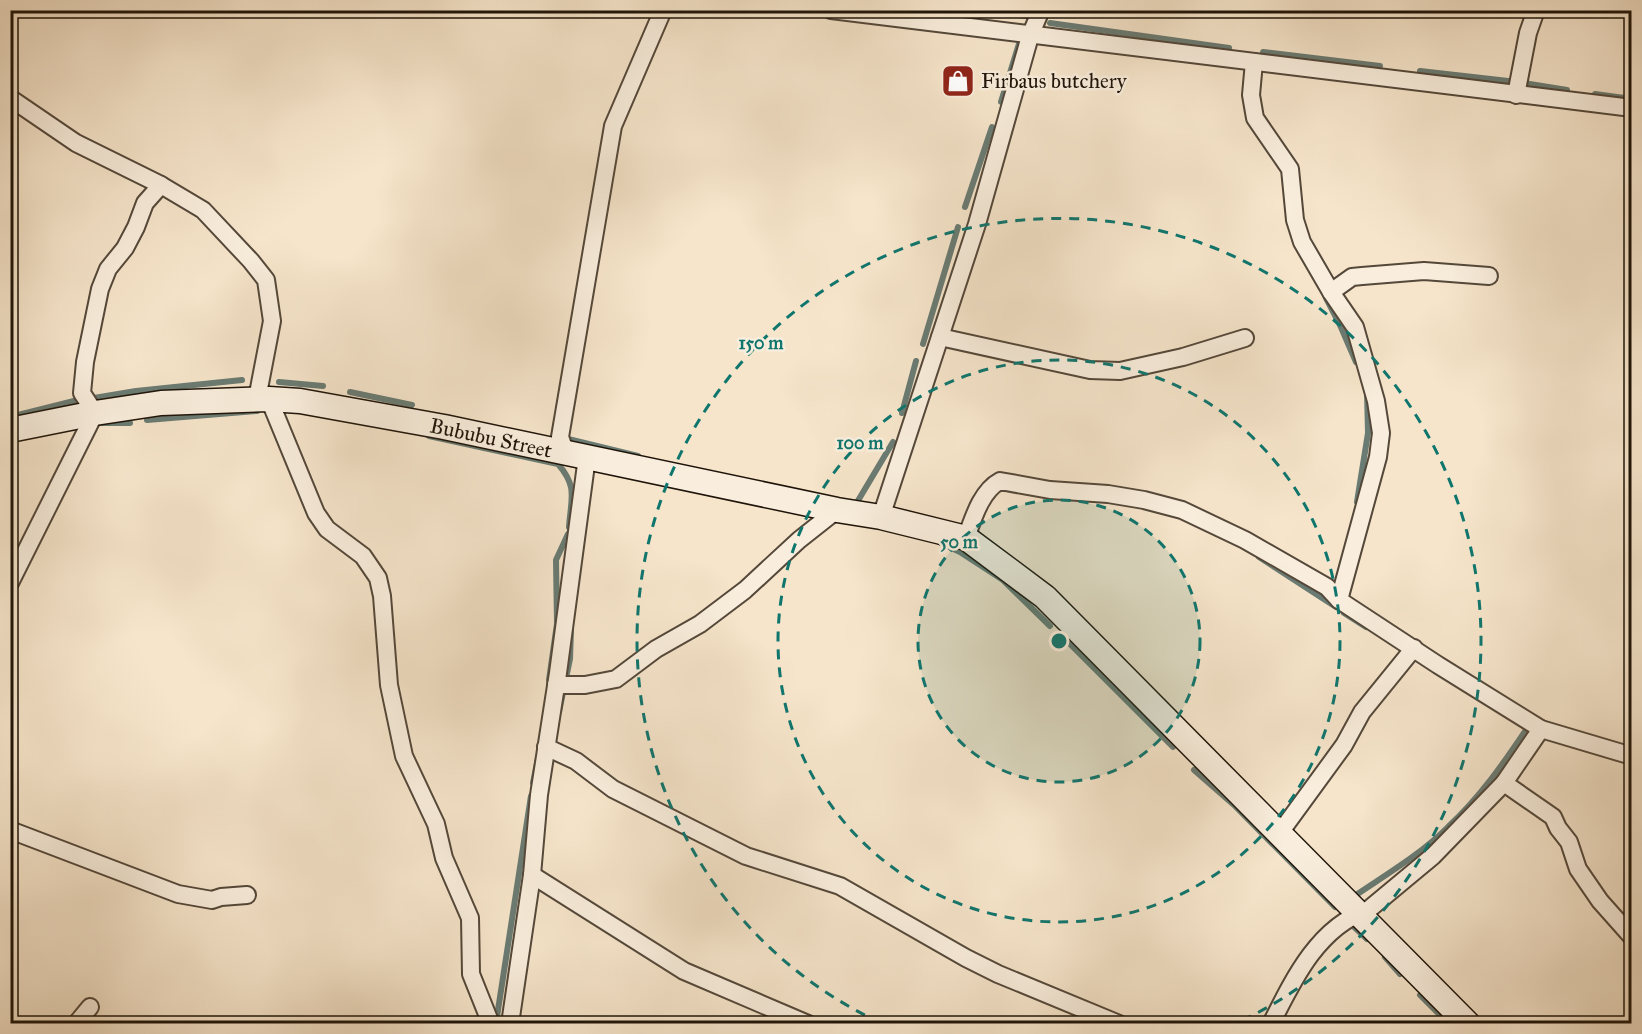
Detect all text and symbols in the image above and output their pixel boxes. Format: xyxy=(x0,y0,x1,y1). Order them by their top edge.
shop icon: Firbaus butchery xyxy=(940,63,976,99)
place label: Firbaus butchery xyxy=(981,68,1128,94)
text: 150 m xyxy=(739,332,784,354)
street label: Bububu Street xyxy=(427,412,555,464)
text: 100 m xyxy=(837,432,884,454)
text: 50 m xyxy=(940,531,979,553)
centre of rings xyxy=(1049,631,1069,651)

